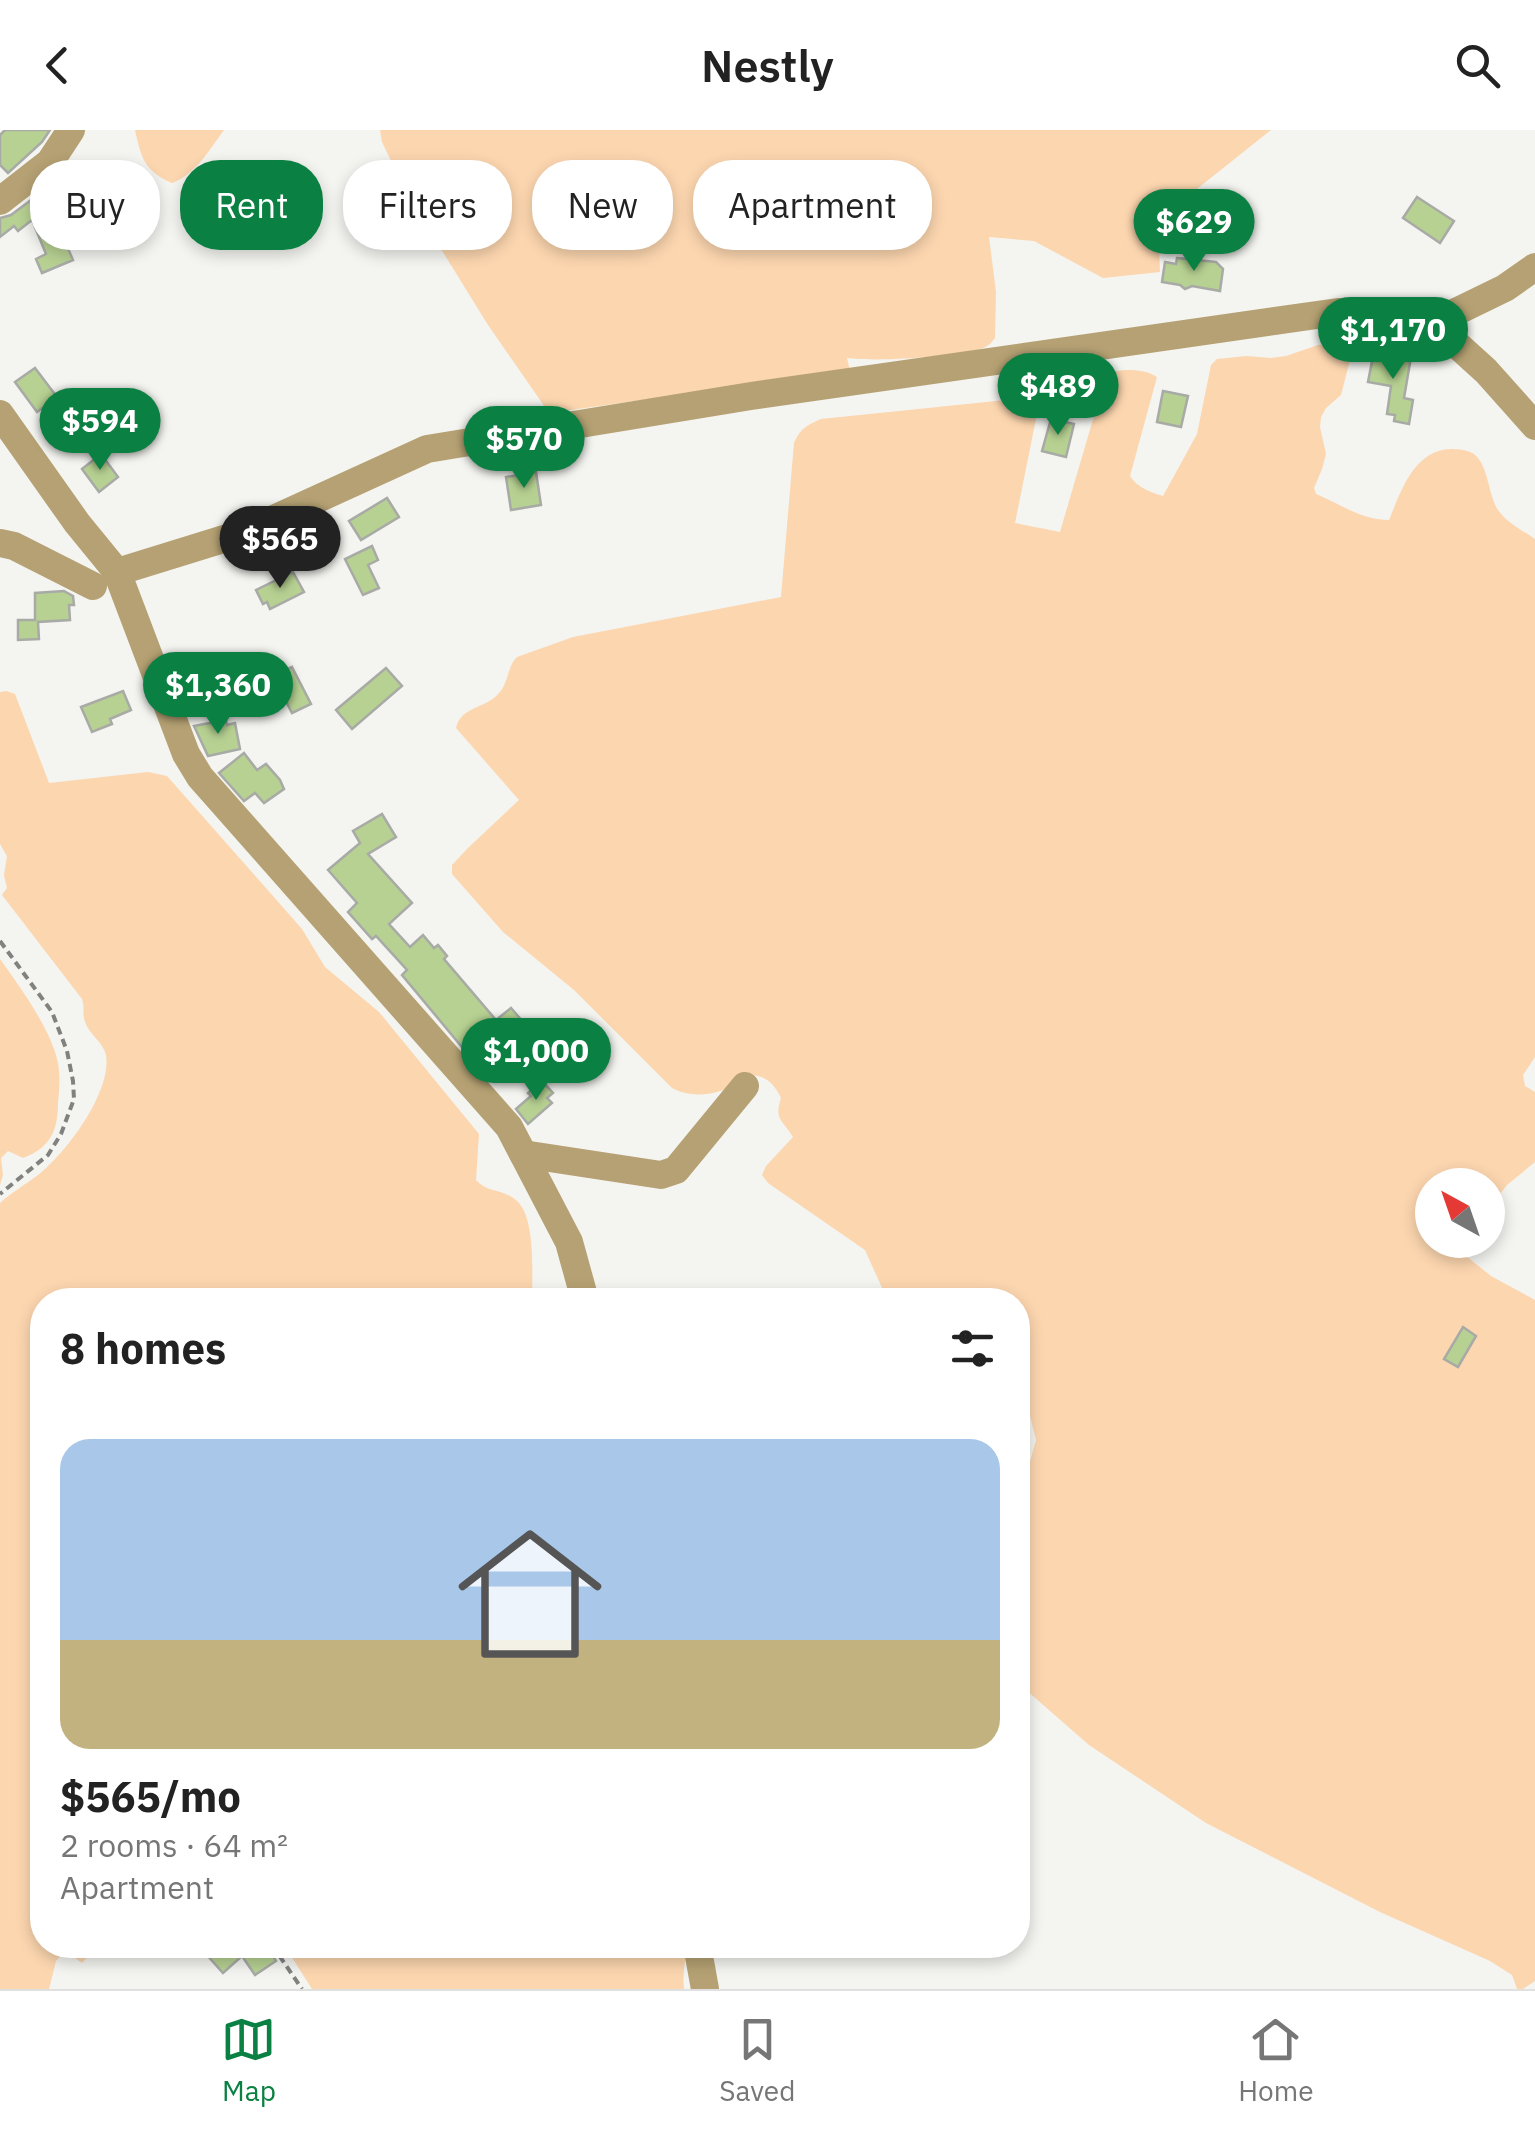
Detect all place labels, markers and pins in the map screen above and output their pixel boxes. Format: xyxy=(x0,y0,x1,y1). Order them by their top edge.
pin: $629 xyxy=(1135,189,1253,274)
pin: $1,170 xyxy=(1312,297,1474,382)
pin: $489 xyxy=(999,353,1117,438)
pin: $594 xyxy=(41,388,159,473)
pin: $570 xyxy=(465,406,583,491)
pin: $565 xyxy=(221,506,339,591)
pin: $1,360 xyxy=(137,652,299,737)
pin: $1,000 xyxy=(455,1018,617,1103)

